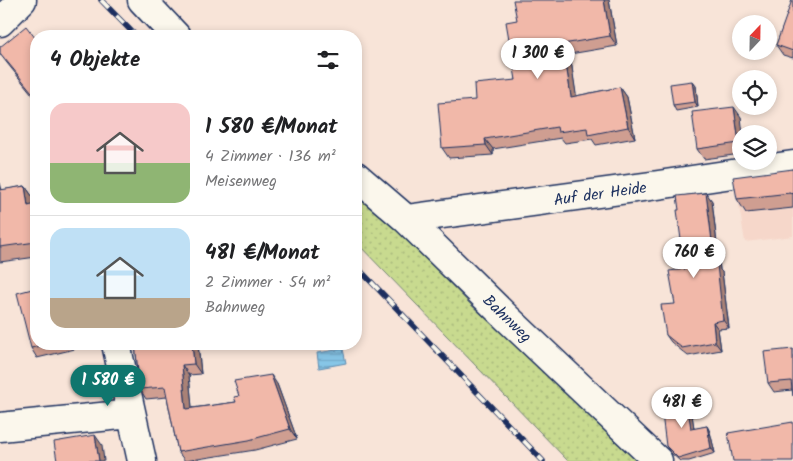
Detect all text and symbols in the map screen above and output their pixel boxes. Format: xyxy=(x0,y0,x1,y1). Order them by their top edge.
north arrow xyxy=(732,15,778,60)
map controls xyxy=(732,15,777,170)
pin: 1 300 € xyxy=(492,38,584,80)
text: 1 300 € xyxy=(512,41,564,66)
text: 4 Objekte xyxy=(50,44,140,77)
icon: filters xyxy=(314,46,342,74)
button: locate xyxy=(732,70,777,115)
text: 1 580 €/Monat xyxy=(205,111,338,144)
icon: home xyxy=(90,123,150,183)
button: layers xyxy=(732,125,777,170)
text: 4 Zimmer · 136 m² xyxy=(205,144,336,169)
text: Meisenweg xyxy=(205,169,277,194)
street label: Auf der Heide xyxy=(552,176,648,213)
pin: 760 € xyxy=(659,236,729,279)
text: 481 €/Monat xyxy=(205,237,320,270)
text: 760 € xyxy=(674,240,714,265)
icon: home xyxy=(90,248,150,308)
text: 2 Zimmer · 54 m² xyxy=(205,270,331,295)
street label: Bahnweg xyxy=(477,289,537,349)
text: Bahnweg xyxy=(205,295,265,320)
pin: 1 580 € xyxy=(62,364,154,407)
text: 1 580 € xyxy=(81,368,135,393)
pin: 481 € xyxy=(647,386,717,429)
text: 481 € xyxy=(662,390,702,415)

